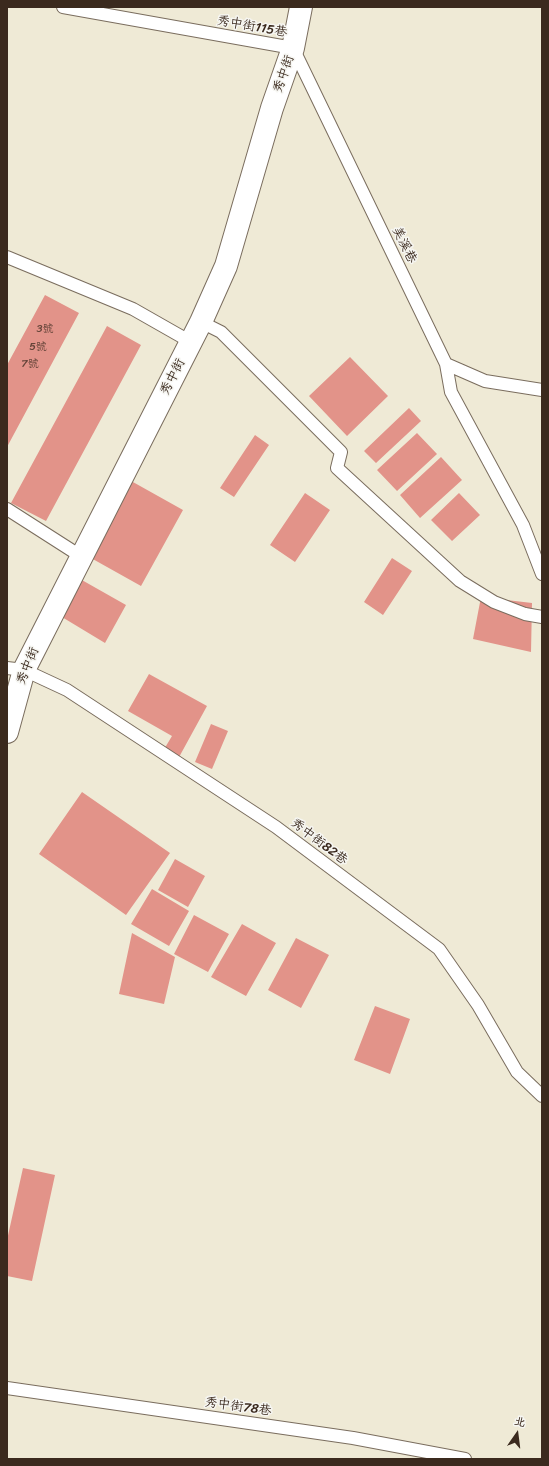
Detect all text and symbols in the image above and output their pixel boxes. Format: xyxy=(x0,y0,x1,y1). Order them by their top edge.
street label: 秀中街115巷 xyxy=(216,13,288,41)
street label: 秀中街 xyxy=(270,53,298,95)
street label: 美溪巷 xyxy=(388,224,420,266)
house number: 3號 xyxy=(36,322,54,336)
house number: 5號 xyxy=(29,340,47,354)
street label: 秀中街 xyxy=(157,356,189,398)
house number: 7號 xyxy=(21,357,39,371)
street label: 秀中街 xyxy=(13,645,43,687)
street label: 秀中街82巷 xyxy=(287,816,351,868)
street label: 秀中街78巷 xyxy=(204,1395,272,1419)
text: 北 xyxy=(512,1411,528,1432)
north arrow xyxy=(497,1414,537,1454)

